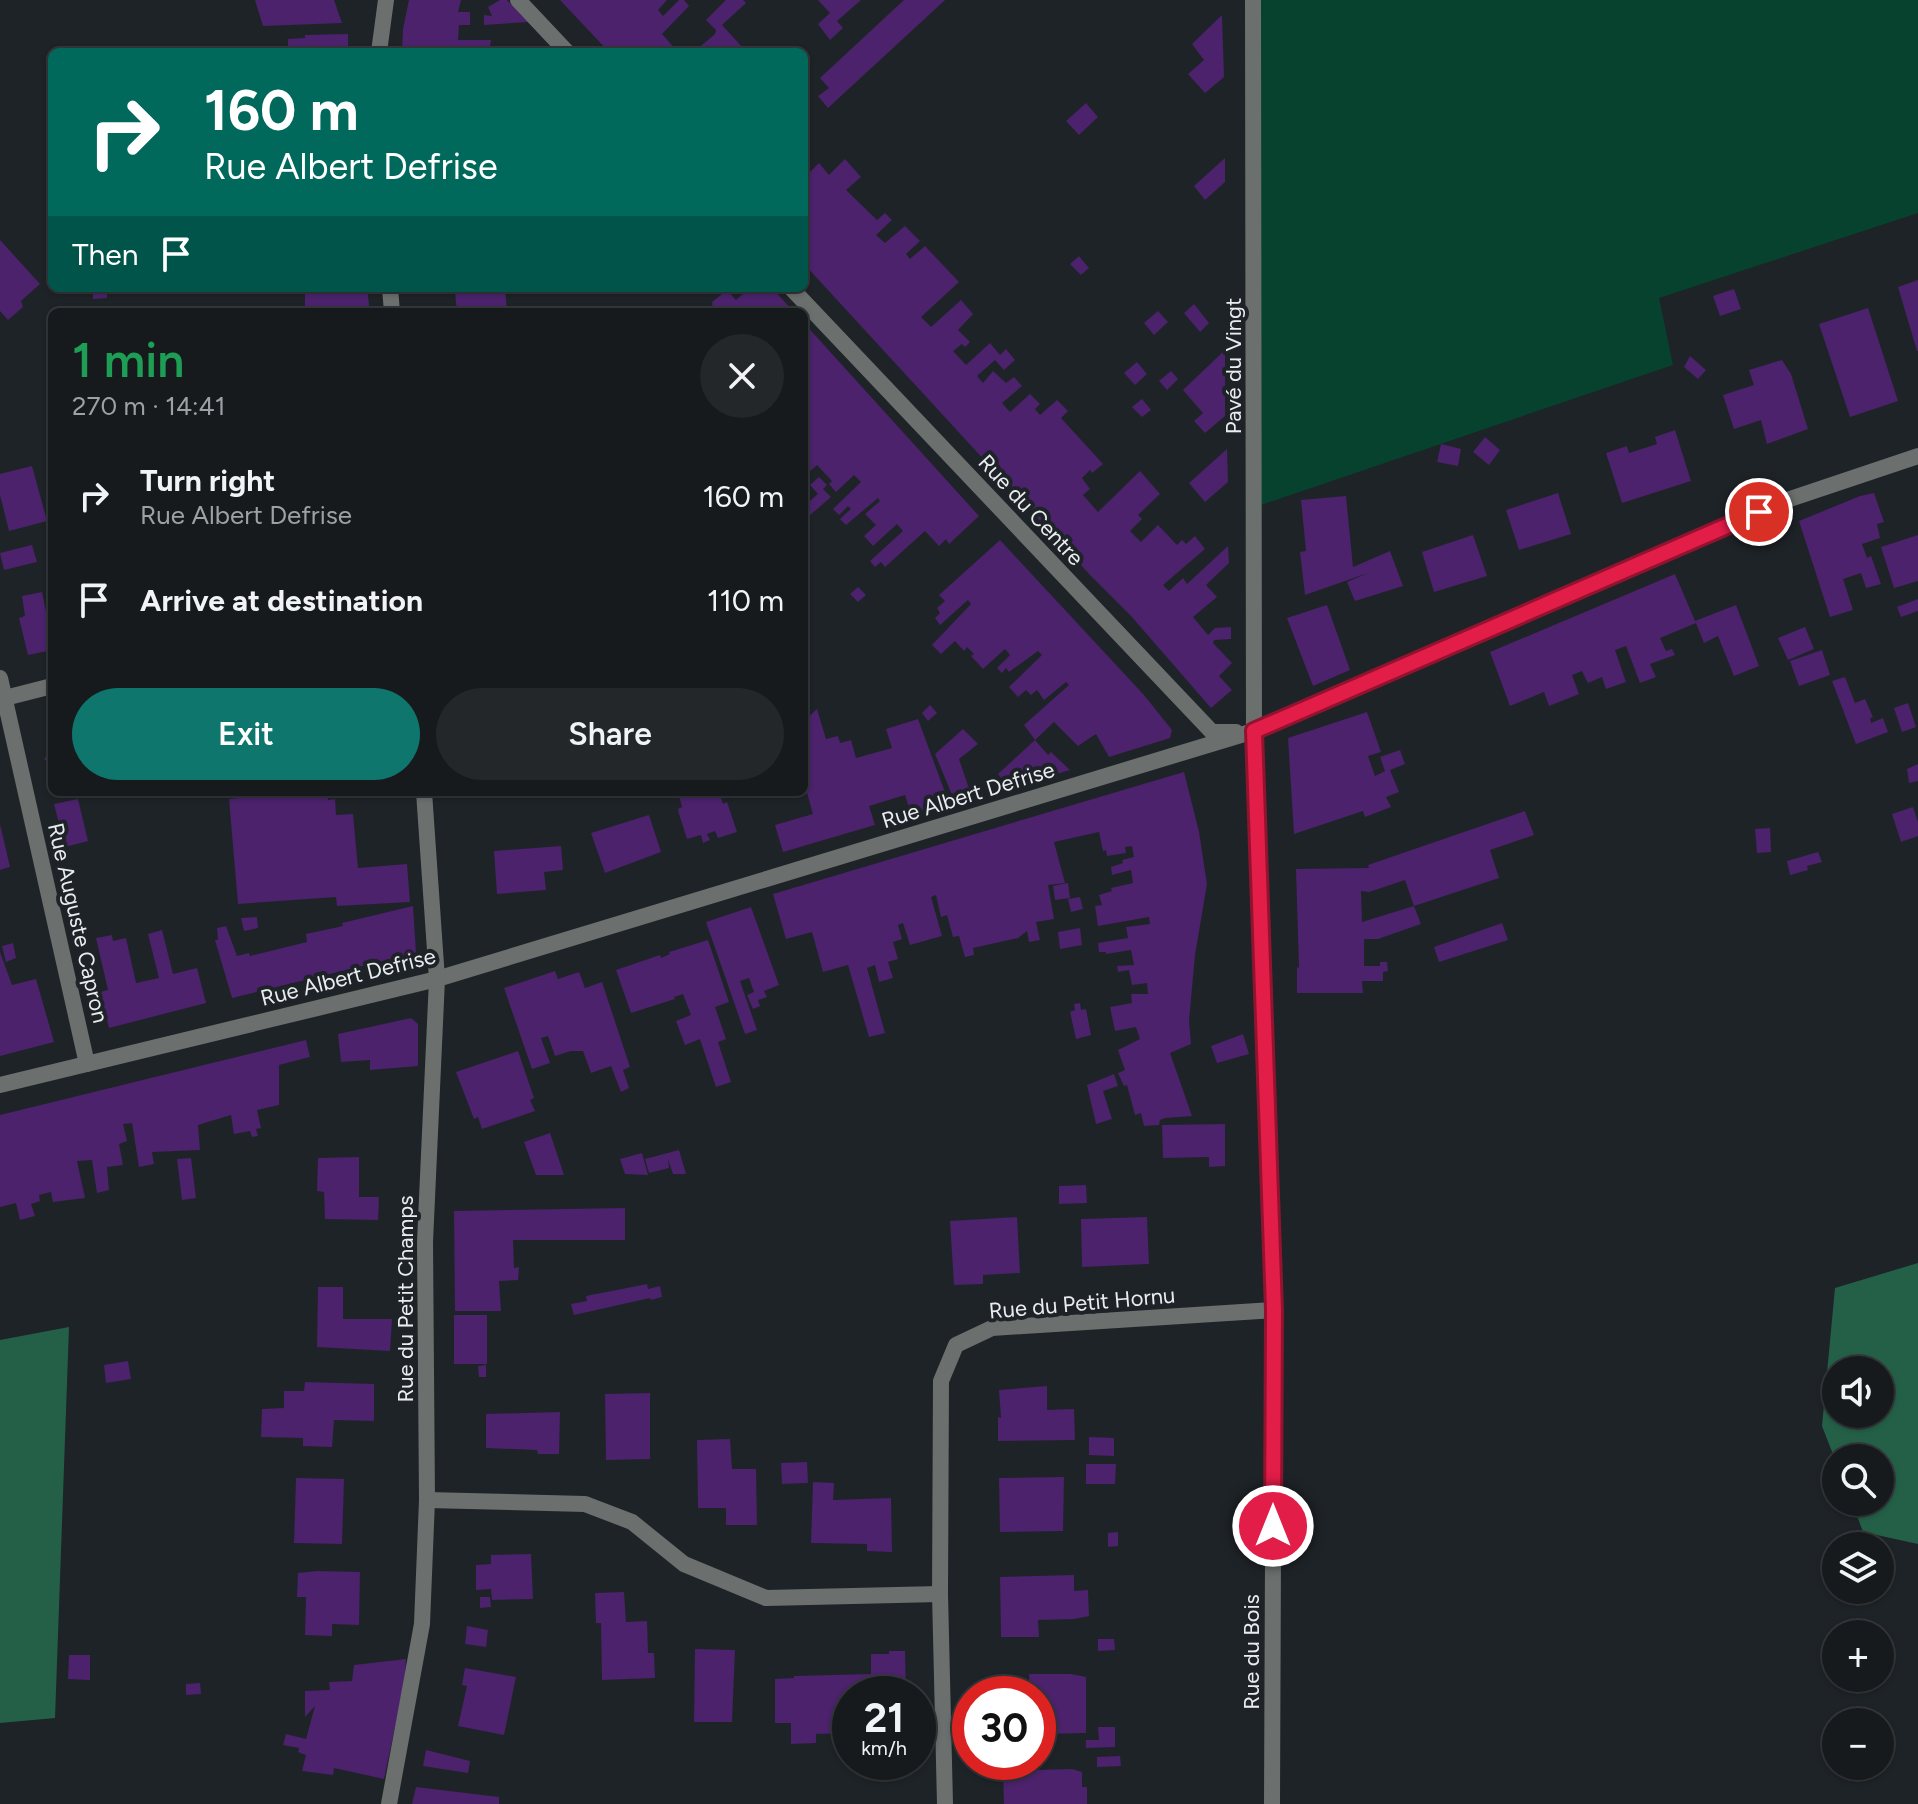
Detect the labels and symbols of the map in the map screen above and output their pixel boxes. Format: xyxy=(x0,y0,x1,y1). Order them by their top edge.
street label: Pavé du Vingt xyxy=(1220,298,1247,434)
street label: Rue du Centre xyxy=(973,449,1089,571)
pin xyxy=(1725,478,1793,546)
street label: Rue Albert Defrise xyxy=(878,756,1058,834)
street label: Rue Auguste Capron xyxy=(42,820,114,1026)
street label: Rue Albert Defrise xyxy=(258,942,438,1012)
street label: Rue du Petit Champs xyxy=(392,1195,419,1403)
street label: Rue du Petit Hornu xyxy=(988,1281,1176,1325)
position arrow xyxy=(1231,1484,1315,1568)
street label: Rue du Bois xyxy=(1238,1594,1265,1710)
speed limit sign: 30 xyxy=(952,1676,1056,1780)

